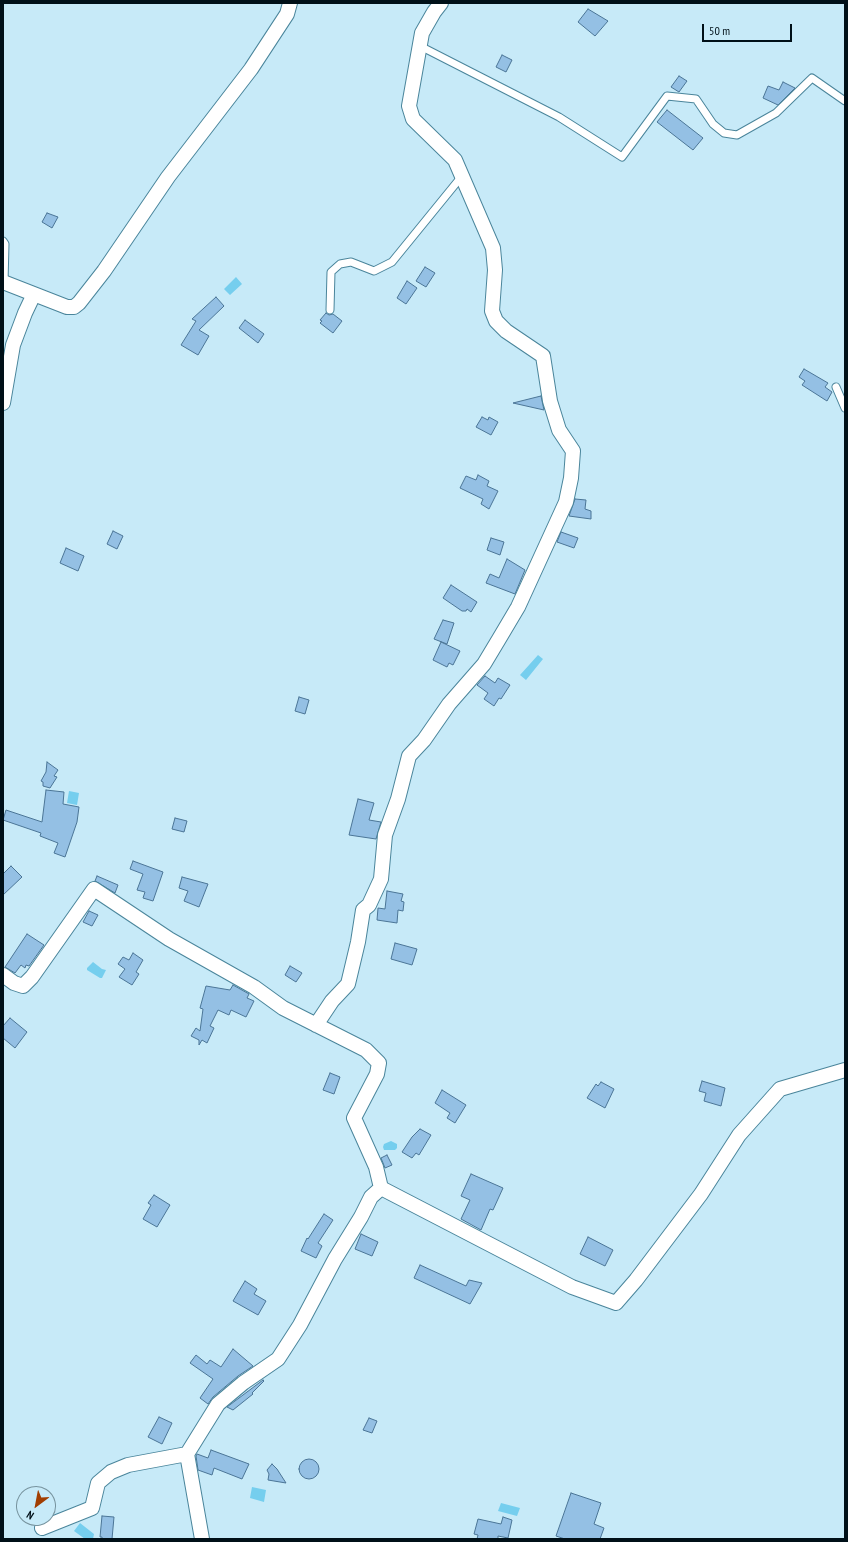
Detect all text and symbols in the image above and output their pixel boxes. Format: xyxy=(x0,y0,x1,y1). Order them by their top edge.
scale bar xyxy=(704,16,794,42)
text: 50 m xyxy=(709,23,730,38)
north arrow xyxy=(16,1486,56,1526)
text: N xyxy=(24,1508,36,1523)

